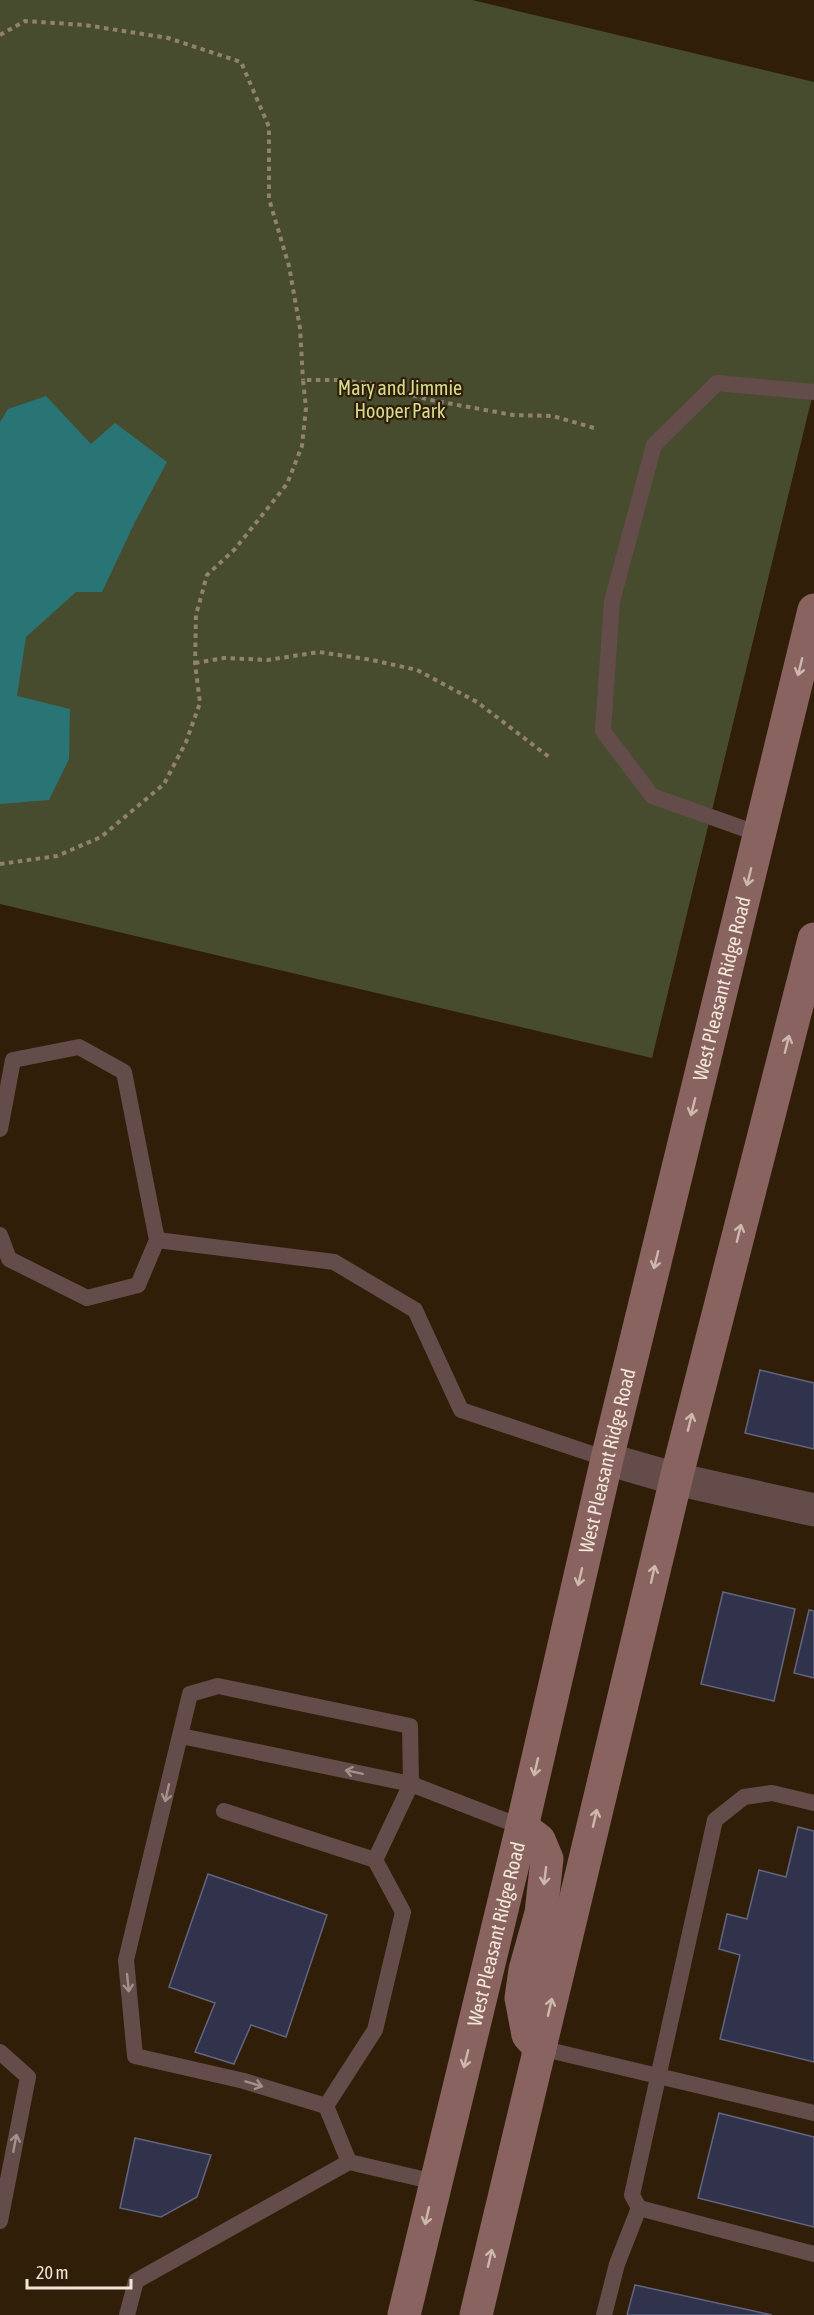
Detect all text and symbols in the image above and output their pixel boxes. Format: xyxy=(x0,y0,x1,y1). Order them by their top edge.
park label: Mary and Jimmie Hooper Park xyxy=(338,376,462,422)
one-way arrow xyxy=(794,657,806,676)
one-way arrow xyxy=(743,867,755,886)
street label: West Pleasant Ridge Road xyxy=(688,894,755,1083)
one-way arrow xyxy=(782,1035,794,1054)
one-way arrow xyxy=(687,1097,699,1116)
one-way arrow xyxy=(733,1224,745,1243)
one-way arrow xyxy=(649,1250,661,1269)
street label: West Pleasant Ridge Road xyxy=(574,1366,640,1555)
one-way arrow xyxy=(685,1413,697,1432)
one-way arrow xyxy=(648,1565,660,1584)
one-way arrow xyxy=(574,1567,585,1586)
one-way arrow xyxy=(530,1757,542,1776)
one-way arrow xyxy=(345,1766,364,1777)
one-way arrow xyxy=(160,1783,172,1802)
one-way arrow xyxy=(590,1808,602,1827)
street label: West Pleasant Ridge Road xyxy=(462,1839,529,2028)
one-way arrow xyxy=(539,1866,550,1886)
one-way arrow xyxy=(123,1972,134,1992)
one-way arrow xyxy=(545,1998,556,2017)
one-way arrow xyxy=(459,2049,471,2068)
one-way arrow xyxy=(244,2079,263,2090)
one-way arrow xyxy=(10,2134,21,2154)
one-way arrow xyxy=(421,2206,433,2225)
one-way arrow xyxy=(485,2249,496,2268)
scale bar xyxy=(27,2252,130,2290)
text: 20 m xyxy=(36,2262,68,2283)

